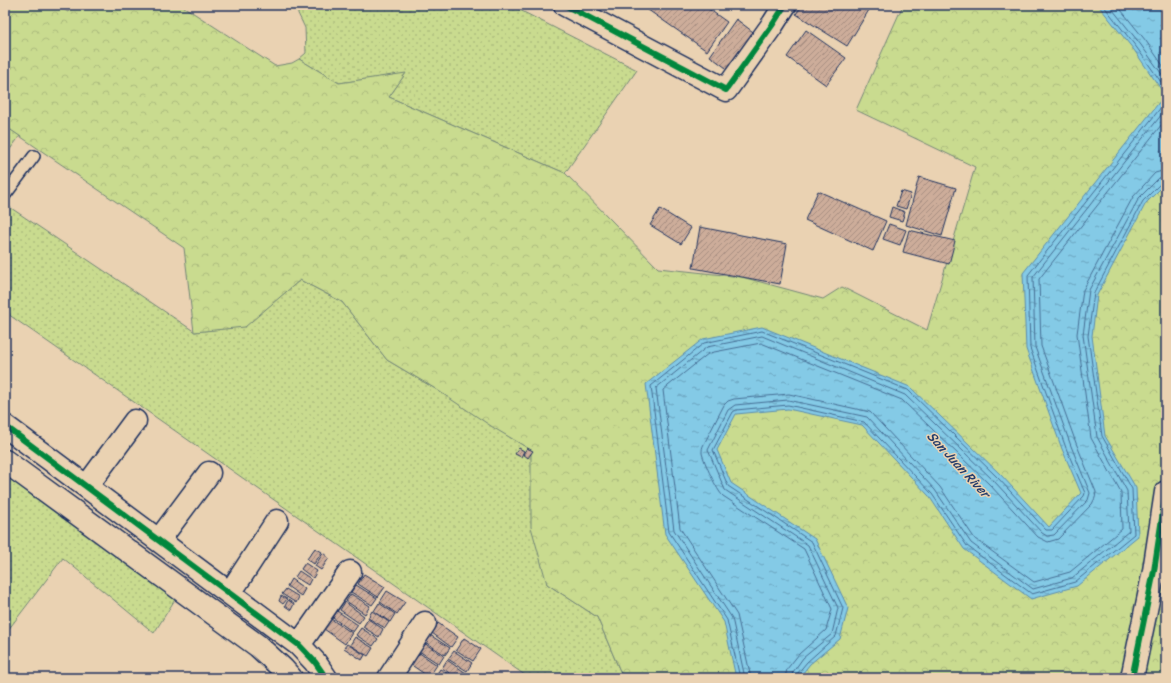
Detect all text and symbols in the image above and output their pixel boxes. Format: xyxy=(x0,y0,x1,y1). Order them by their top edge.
water label: San Juan River xyxy=(921,426,998,505)

